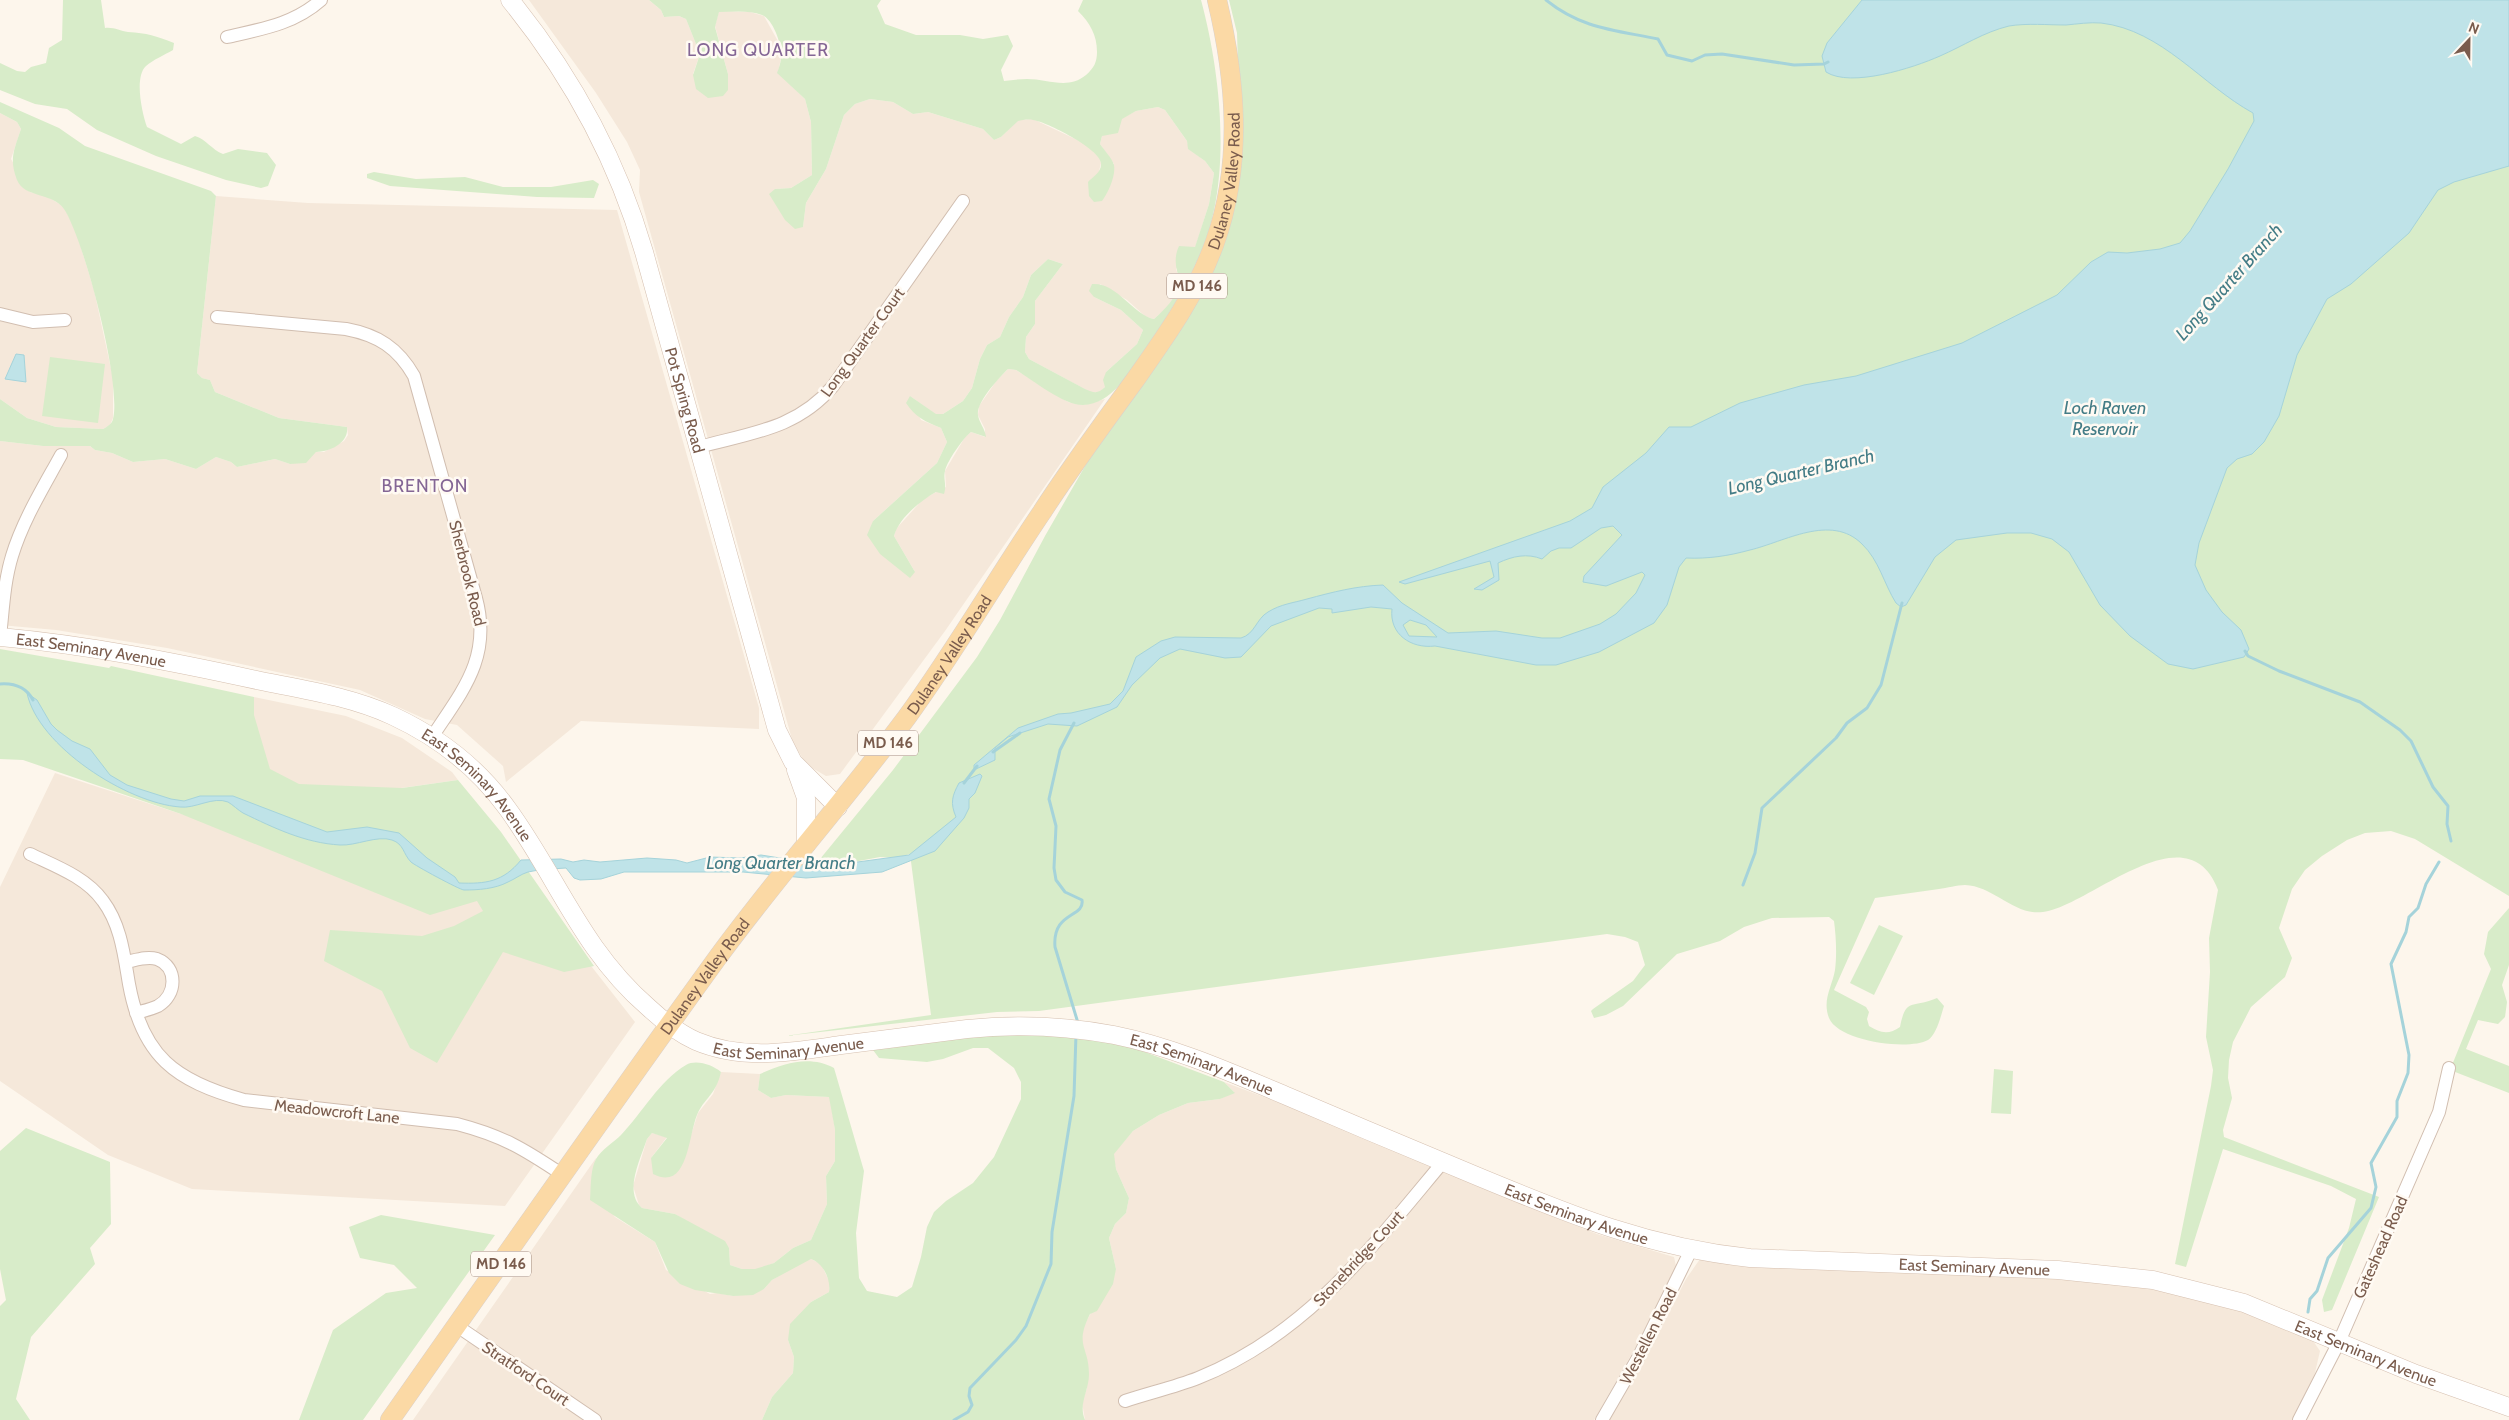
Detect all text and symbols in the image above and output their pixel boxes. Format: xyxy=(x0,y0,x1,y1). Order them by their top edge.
north arrow xyxy=(2444,15,2494,65)
text: N xyxy=(2466,18,2482,38)
district label: LONG QUARTER xyxy=(687,39,829,61)
street label: Dulaney Valley Road xyxy=(1204,112,1244,252)
water label: Long Quarter Branch xyxy=(2171,219,2287,345)
road number: MD 146 xyxy=(1167,274,1227,298)
street label: Long Quarter Court xyxy=(817,284,909,400)
street label: Pot Spring Road xyxy=(661,345,708,455)
water label: Loch Raven Reservoir xyxy=(2064,397,2146,440)
water label: Long Quarter Branch xyxy=(1726,444,1876,500)
district label: BRENTON xyxy=(382,475,468,497)
street label: Sherbrook Road xyxy=(445,518,490,628)
street label: Dulaney Valley Road xyxy=(903,592,996,718)
street label: East Seminary Avenue xyxy=(15,630,168,671)
street label: East Seminary Avenue xyxy=(418,725,536,845)
road number: MD 146 xyxy=(858,730,918,756)
water label: Long Quarter Branch xyxy=(706,852,856,874)
street label: Dulaney Valley Road xyxy=(656,915,754,1038)
street label: East Seminary Avenue xyxy=(1128,1030,1276,1099)
street label: East Seminary Avenue xyxy=(711,1033,865,1063)
street label: Meadowcroft Lane xyxy=(273,1095,400,1128)
street label: East Seminary Avenue xyxy=(1502,1180,1650,1249)
street label: Gateshead Road xyxy=(2349,1193,2412,1301)
street label: Stonebridge Court xyxy=(1309,1206,1408,1310)
road number: MD 146 xyxy=(471,1252,531,1276)
street label: East Seminary Avenue xyxy=(1898,1255,2050,1280)
street label: Westellen Road xyxy=(1616,1285,1681,1388)
street label: East Seminary Avenue xyxy=(2292,1316,2439,1391)
street label: Stratford Court xyxy=(479,1337,573,1410)

